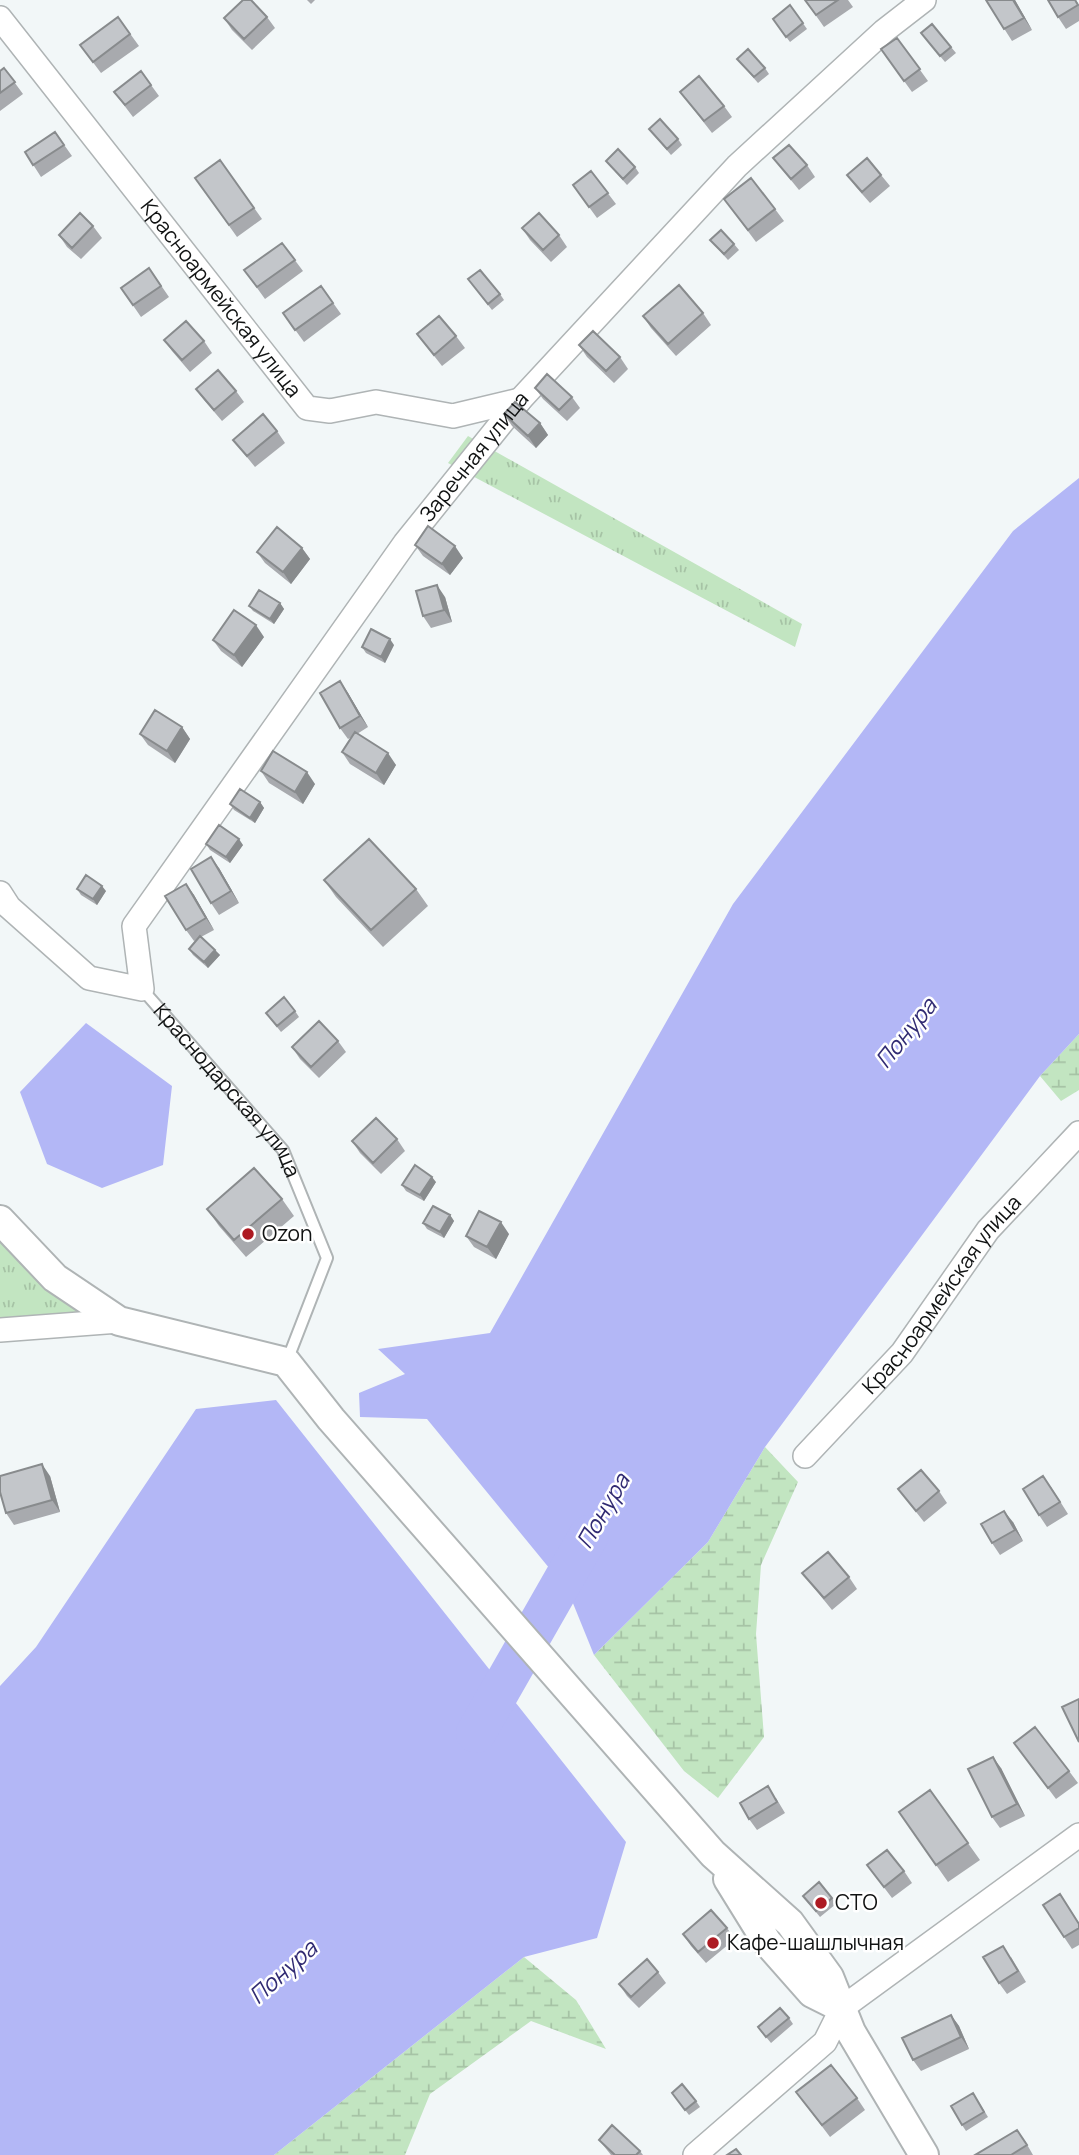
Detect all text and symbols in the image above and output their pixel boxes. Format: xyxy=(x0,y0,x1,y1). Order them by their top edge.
street label: Красноармейская улица xyxy=(135,193,308,403)
street label: Заречная улица xyxy=(413,385,534,527)
water label: Понура xyxy=(867,990,944,1074)
street label: Краснодарская улица xyxy=(148,997,308,1181)
street label: Красноармейская улица xyxy=(856,1188,1027,1400)
place label: Ozon xyxy=(262,1219,312,1247)
marker: Ozon xyxy=(240,1226,256,1242)
water label: Понура xyxy=(568,1466,637,1554)
place label: СТО xyxy=(835,1888,878,1916)
marker: СТО xyxy=(813,1895,829,1911)
place label: Кафе-шашлычная xyxy=(727,1928,904,1956)
water label: Понура xyxy=(241,1931,324,2010)
marker: Кафе-шашлычная xyxy=(705,1935,721,1951)

